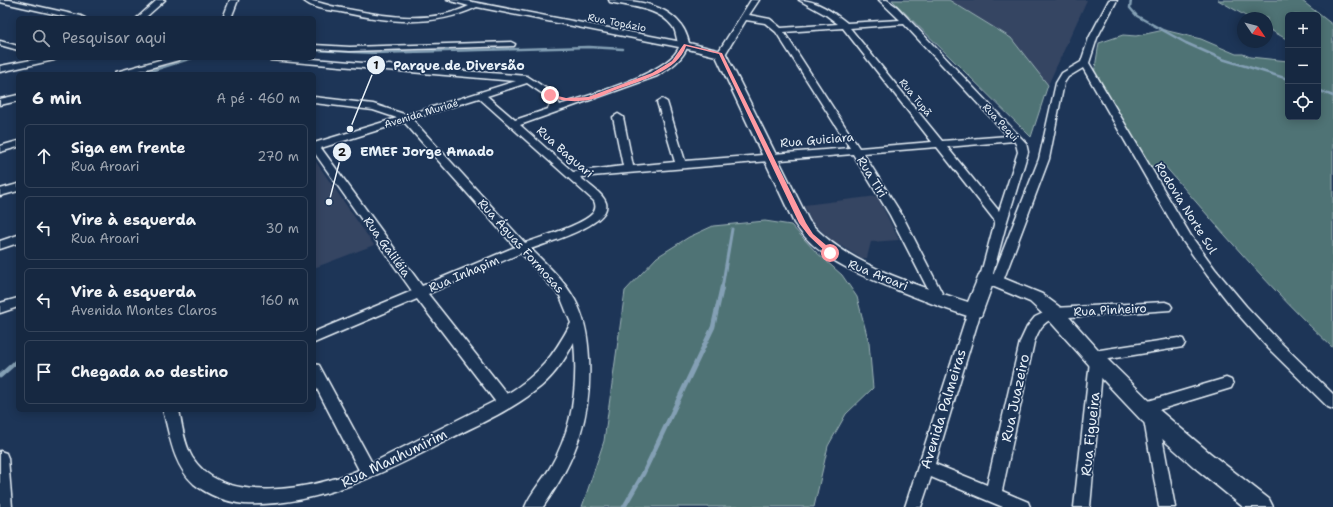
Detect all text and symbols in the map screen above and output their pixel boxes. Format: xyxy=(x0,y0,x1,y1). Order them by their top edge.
street label: Rua Topázio xyxy=(587,10,647,35)
north arrow xyxy=(1237,12,1273,48)
map controls xyxy=(1285,12,1321,120)
button: + xyxy=(1285,12,1321,48)
search box xyxy=(16,16,316,60)
icon: search xyxy=(30,27,52,49)
text: Pesquisar aqui xyxy=(62,28,166,48)
button: − xyxy=(1285,48,1321,84)
callout: Parque de Diversão xyxy=(366,53,533,78)
text: 1 xyxy=(373,57,379,73)
text: Parque de Diversão xyxy=(393,57,525,74)
street label: Rua Tupã xyxy=(897,76,935,119)
button: locate xyxy=(1285,84,1321,120)
route end xyxy=(541,86,559,104)
text: 6 min xyxy=(32,87,82,109)
text: A pé · 460 m xyxy=(217,90,300,107)
street label: Avenida Muriaé xyxy=(383,96,460,131)
street label: Rua Pequi xyxy=(980,101,1022,144)
street label: Rua Baguari xyxy=(533,123,597,181)
street label: Rua Guiciara xyxy=(779,129,855,151)
text: Siga em frente xyxy=(71,138,186,158)
callout: EMEF Jorge Amado xyxy=(332,139,502,164)
text: EMEF Jorge Amado xyxy=(360,143,494,160)
text: 2 xyxy=(338,144,347,160)
icon: ahead xyxy=(33,145,55,167)
text: 270 m xyxy=(257,148,299,165)
street label: Rua Tiri xyxy=(853,153,891,201)
text: Rua Aroari xyxy=(71,158,139,175)
street label: Rodovia Norte Sul xyxy=(1151,159,1221,257)
street label: Rua Águas Formosas xyxy=(474,195,568,297)
text: Vire à esquerda xyxy=(71,210,196,230)
street label: Rua Galiléia xyxy=(360,214,415,281)
icon: left xyxy=(33,217,55,239)
text: 30 m xyxy=(265,220,299,237)
text: Rua Aroari xyxy=(71,230,139,247)
route start xyxy=(821,244,839,262)
street label: Rua Inhapim xyxy=(426,252,502,296)
street label: Rua Aroari xyxy=(846,256,910,294)
text: Vire à esquerda xyxy=(71,282,196,302)
icon: left xyxy=(33,289,55,311)
text: 160 m xyxy=(261,292,299,309)
street label: Rua Pinheiro xyxy=(1073,300,1147,320)
text: Avenida Montes Claros xyxy=(71,302,217,319)
street label: Avenida Palmeiras xyxy=(916,347,970,471)
street label: Rua Juazeiro xyxy=(997,352,1033,444)
icon: arrive xyxy=(33,361,55,383)
text: Chegada ao destino xyxy=(71,362,228,382)
street label: Rua Figueira xyxy=(1077,391,1103,477)
street label: Rua Manhumirim xyxy=(338,425,450,491)

